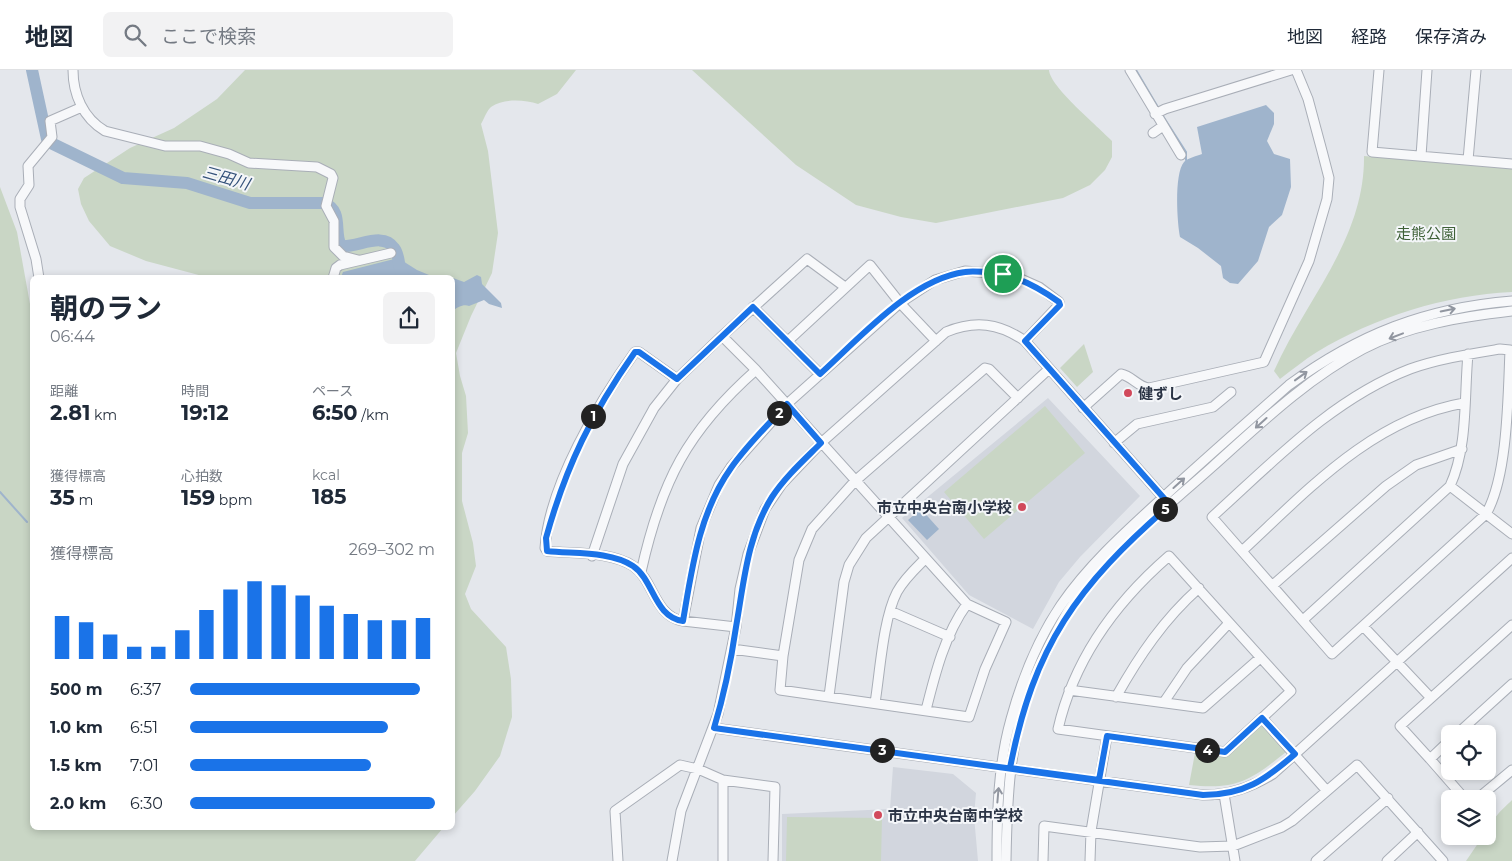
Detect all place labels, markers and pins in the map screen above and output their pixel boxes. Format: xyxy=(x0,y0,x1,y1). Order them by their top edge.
pin xyxy=(982,253,1024,295)
place label: 健ずし xyxy=(1138,384,1183,403)
marker: 健ずし xyxy=(1122,387,1134,399)
pin: 2 xyxy=(766,400,792,426)
pin: 1 xyxy=(580,404,606,428)
pin: 5 xyxy=(1152,496,1178,522)
place label: 市立中央台南小学校 xyxy=(877,498,1012,517)
marker: 市立中央台南小学校 xyxy=(1016,501,1028,513)
pin: 3 xyxy=(870,738,894,762)
pin: 4 xyxy=(1194,738,1220,762)
place label: 市立中央台南中学校 xyxy=(888,806,1023,825)
marker: 市立中央台南中学校 xyxy=(872,809,884,821)

